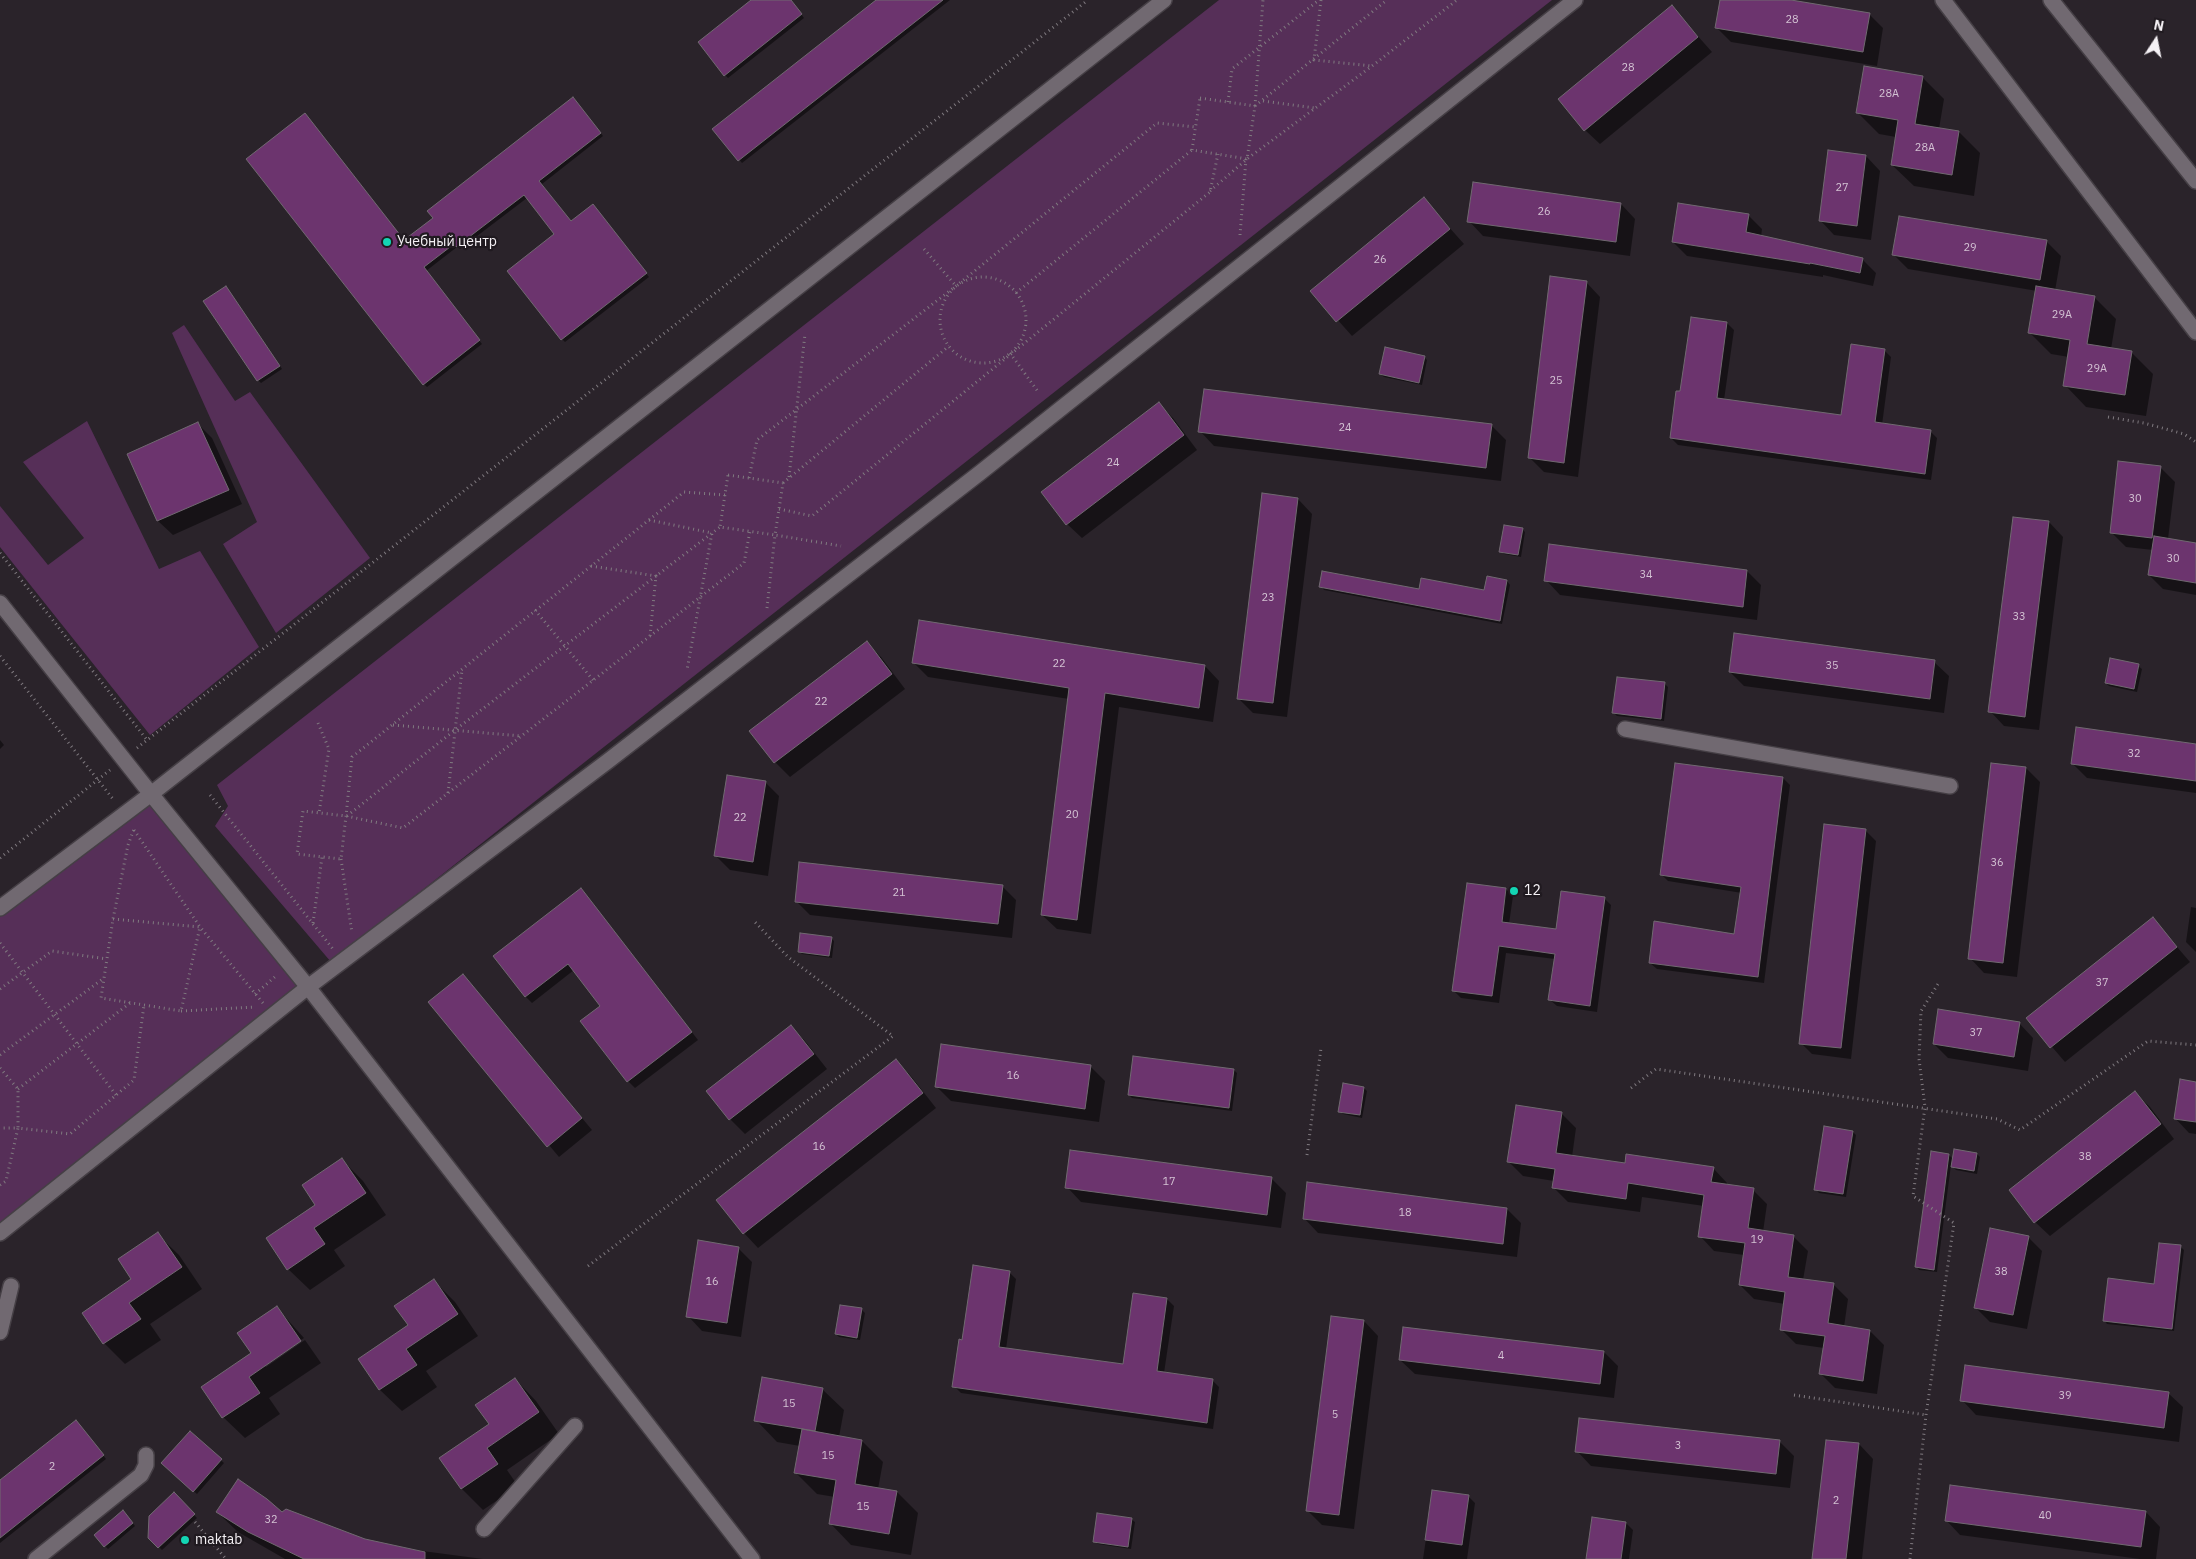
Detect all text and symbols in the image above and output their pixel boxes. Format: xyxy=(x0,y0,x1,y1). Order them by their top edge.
house number: 28 xyxy=(1785,13,1799,27)
north arrow xyxy=(2131,15,2181,65)
text: N xyxy=(2152,15,2166,35)
house number: 28 xyxy=(1621,61,1635,75)
house number: 28A xyxy=(1879,87,1899,101)
house number: 28A xyxy=(1915,141,1935,155)
house number: 27 xyxy=(1835,181,1849,195)
house number: 26 xyxy=(1537,205,1551,219)
place label: Учебный центр xyxy=(397,234,497,250)
marker: Учебный центр xyxy=(381,236,393,248)
house number: 29 xyxy=(1963,241,1977,255)
house number: 26 xyxy=(1373,253,1387,267)
house number: 29A xyxy=(2052,308,2072,322)
house number: 29A xyxy=(2087,362,2107,376)
house number: 25 xyxy=(1549,374,1563,388)
house number: 24 xyxy=(1338,421,1352,435)
house number: 24 xyxy=(1106,456,1120,470)
house number: 30 xyxy=(2128,492,2142,506)
house number: 30 xyxy=(2166,552,2180,566)
house number: 34 xyxy=(1639,568,1653,582)
house number: 23 xyxy=(1261,591,1275,605)
house number: 33 xyxy=(2012,610,2026,624)
house number: 22 xyxy=(1052,657,1066,671)
house number: 35 xyxy=(1825,659,1839,673)
house number: 22 xyxy=(814,695,828,709)
house number: 32 xyxy=(2127,747,2141,761)
house number: 20 xyxy=(1065,808,1079,822)
house number: 22 xyxy=(733,811,747,825)
house number: 36 xyxy=(1990,856,2004,870)
place label: 12 xyxy=(1524,883,1541,899)
marker: 12 xyxy=(1508,885,1520,897)
house number: 21 xyxy=(892,886,906,900)
house number: 37 xyxy=(2095,976,2109,990)
house number: 37 xyxy=(1969,1026,1983,1040)
house number: 16 xyxy=(1006,1069,1020,1083)
house number: 16 xyxy=(812,1140,826,1154)
house number: 38 xyxy=(2078,1150,2092,1164)
house number: 17 xyxy=(1162,1175,1176,1189)
house number: 18 xyxy=(1398,1206,1412,1220)
house number: 19 xyxy=(1750,1233,1764,1247)
house number: 38 xyxy=(1994,1265,2008,1279)
house number: 16 xyxy=(705,1275,719,1289)
house number: 4 xyxy=(1498,1349,1504,1363)
house number: 39 xyxy=(2058,1389,2072,1403)
house number: 15 xyxy=(782,1397,796,1411)
house number: 5 xyxy=(1332,1408,1338,1422)
house number: 3 xyxy=(1675,1439,1681,1453)
house number: 15 xyxy=(821,1449,835,1463)
house number: 2 xyxy=(49,1460,55,1474)
house number: 2 xyxy=(1833,1494,1839,1508)
house number: 15 xyxy=(856,1500,870,1514)
house number: 40 xyxy=(2038,1509,2052,1523)
house number: 32 xyxy=(264,1513,278,1527)
place label: maktab xyxy=(195,1532,242,1548)
marker: maktab xyxy=(179,1534,191,1546)

